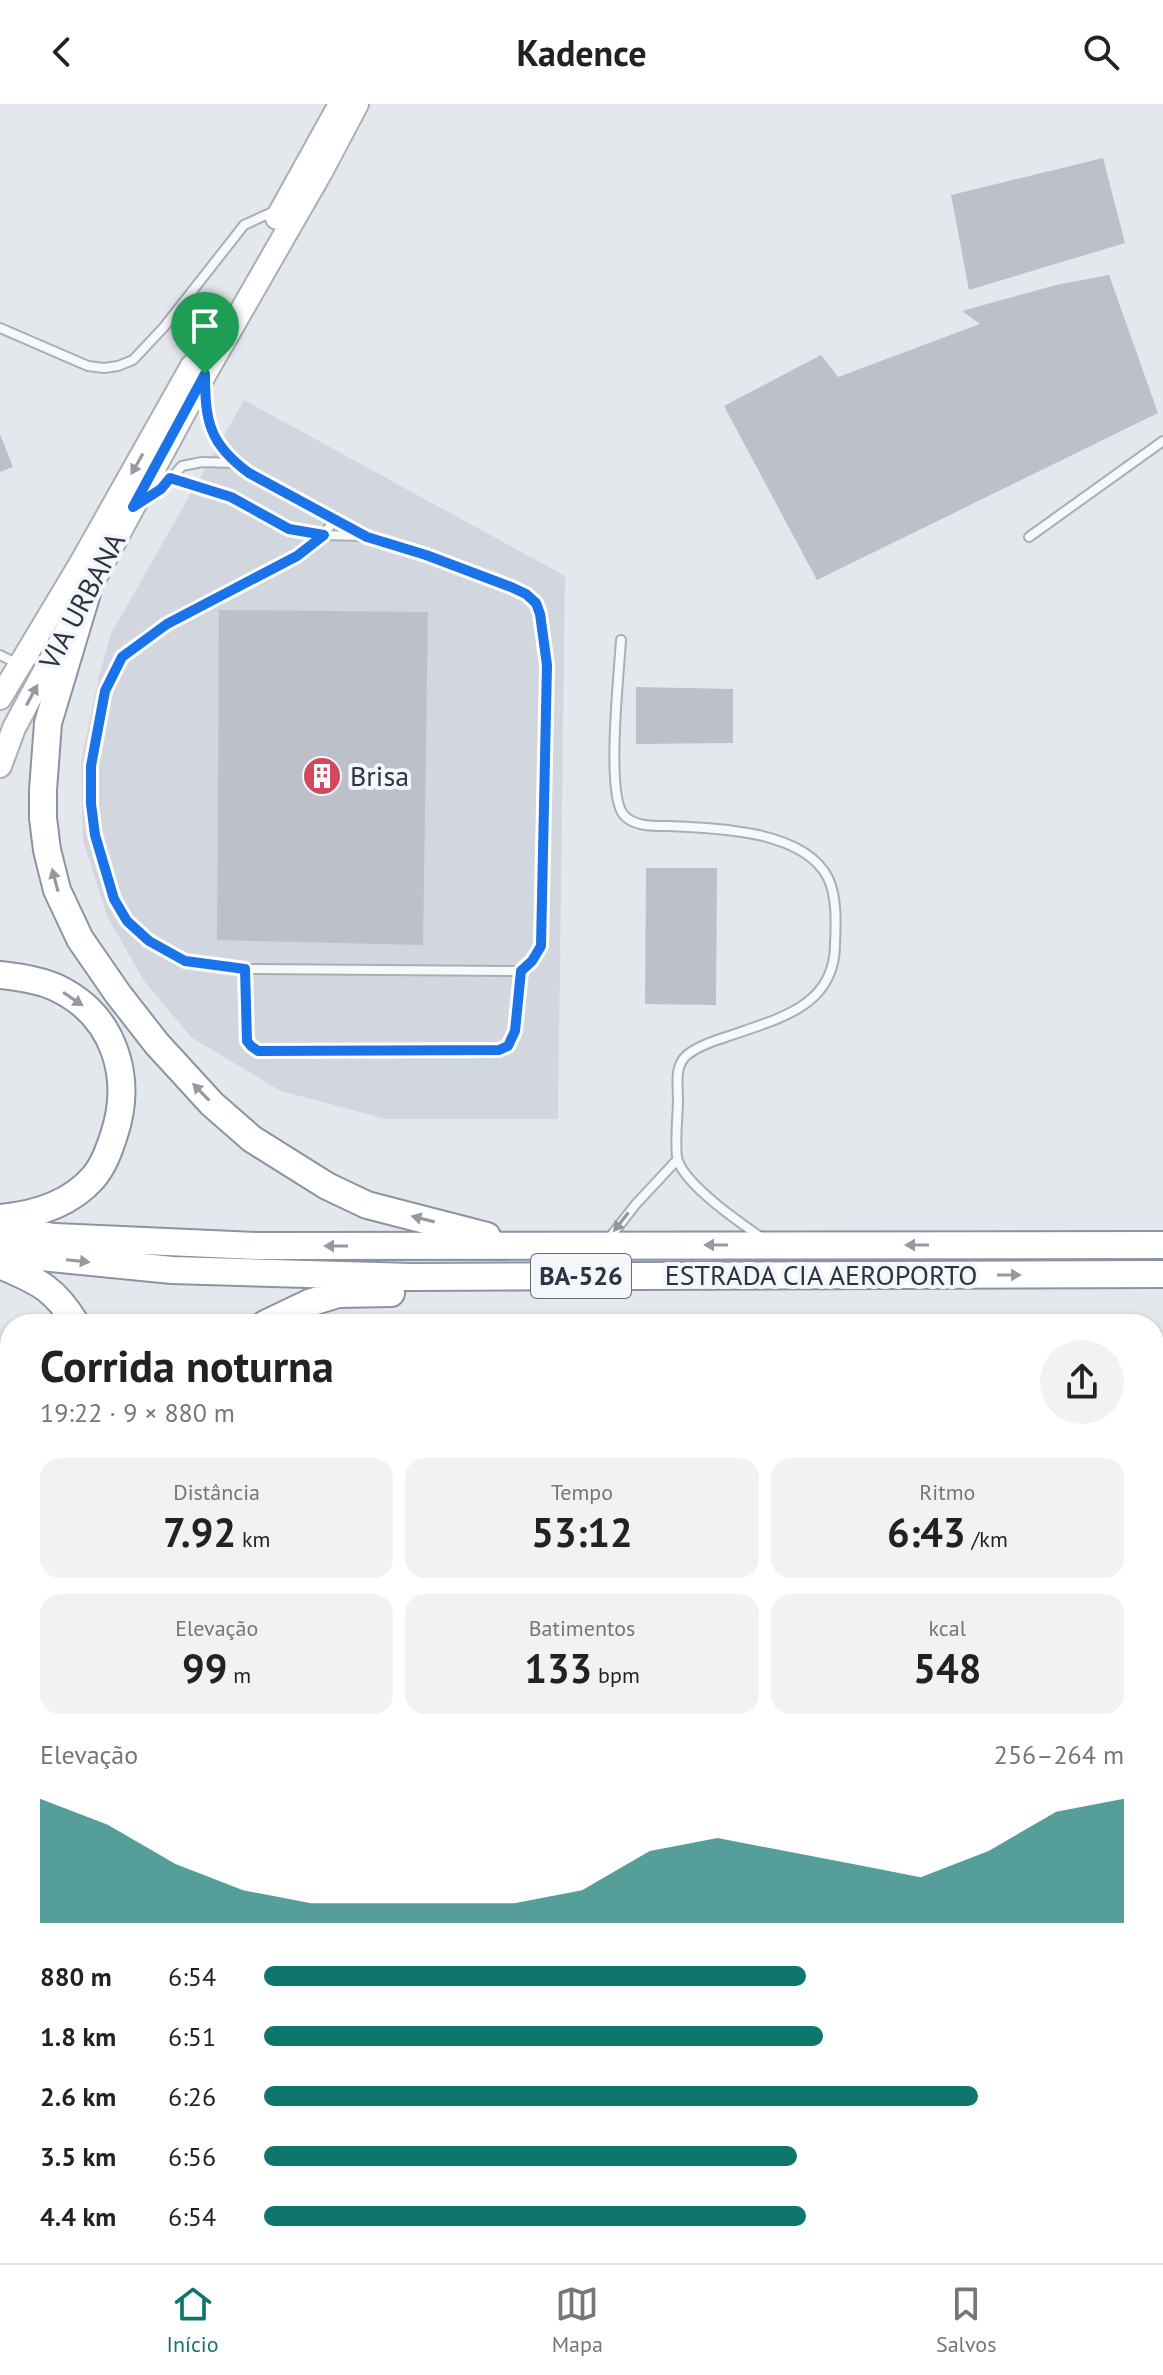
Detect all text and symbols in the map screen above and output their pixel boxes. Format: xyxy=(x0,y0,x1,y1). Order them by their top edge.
text: Kadence xyxy=(516,29,647,76)
icon: back xyxy=(40,30,84,74)
icon: search xyxy=(1079,30,1123,74)
pin xyxy=(171,292,239,374)
icon: arrive xyxy=(183,304,227,348)
one-way arrow xyxy=(130,453,144,475)
street label: VIA URBANA xyxy=(30,525,133,676)
one-way arrow xyxy=(25,684,39,706)
building icon: Brisa xyxy=(301,755,343,797)
place label: Brisa xyxy=(350,757,409,794)
one-way arrow xyxy=(48,867,60,892)
one-way arrow xyxy=(63,991,84,1006)
one-way arrow xyxy=(192,1083,211,1102)
one-way arrow xyxy=(613,1212,629,1232)
one-way arrow xyxy=(410,1213,435,1225)
one-way arrow xyxy=(703,1239,728,1251)
one-way arrow xyxy=(904,1239,929,1251)
one-way arrow xyxy=(323,1240,348,1252)
one-way arrow xyxy=(66,1254,91,1267)
road number: BA-526 xyxy=(531,1254,631,1298)
street label: ESTRADA CIA AEROPORTO xyxy=(665,1256,977,1293)
one-way arrow xyxy=(997,1269,1022,1281)
text: Corrida noturna xyxy=(40,1337,334,1394)
button: share xyxy=(1040,1340,1124,1424)
text: 19:22 · 9 × 880 m xyxy=(40,1396,235,1429)
text: Distância xyxy=(173,1478,260,1506)
text: Tempo xyxy=(551,1478,613,1506)
text: Ritmo xyxy=(919,1478,975,1506)
text: 7.92 xyxy=(163,1506,236,1558)
text: 53:12 xyxy=(531,1506,633,1558)
text: 6:43 xyxy=(887,1506,966,1558)
text: km xyxy=(236,1525,270,1553)
text: /km xyxy=(966,1525,1008,1553)
text: Elevação xyxy=(175,1614,258,1642)
text: Batimentos xyxy=(529,1614,635,1642)
text: kcal xyxy=(929,1614,966,1642)
text: 99 xyxy=(182,1642,227,1694)
text: 133 xyxy=(524,1642,592,1694)
text: 548 xyxy=(913,1642,981,1694)
text: m xyxy=(227,1661,251,1689)
text: bpm xyxy=(592,1661,640,1689)
text: Elevação xyxy=(40,1738,138,1771)
text: 256–264 m xyxy=(994,1738,1124,1771)
text: 880 m xyxy=(40,1960,112,1993)
text: 6:54 xyxy=(168,1960,216,1993)
text: 1.8 km xyxy=(40,2020,116,2053)
text: 6:51 xyxy=(168,2020,216,2053)
text: 2.6 km xyxy=(40,2080,116,2113)
text: 6:26 xyxy=(168,2080,216,2113)
text: 3.5 km xyxy=(40,2140,116,2173)
text: 6:56 xyxy=(168,2140,216,2173)
text: 4.4 km xyxy=(40,2200,116,2233)
text: 6:54 xyxy=(168,2200,216,2233)
tab: Início xyxy=(167,2282,219,2358)
tab: Mapa xyxy=(552,2282,603,2358)
tab: Salvos xyxy=(936,2282,996,2358)

